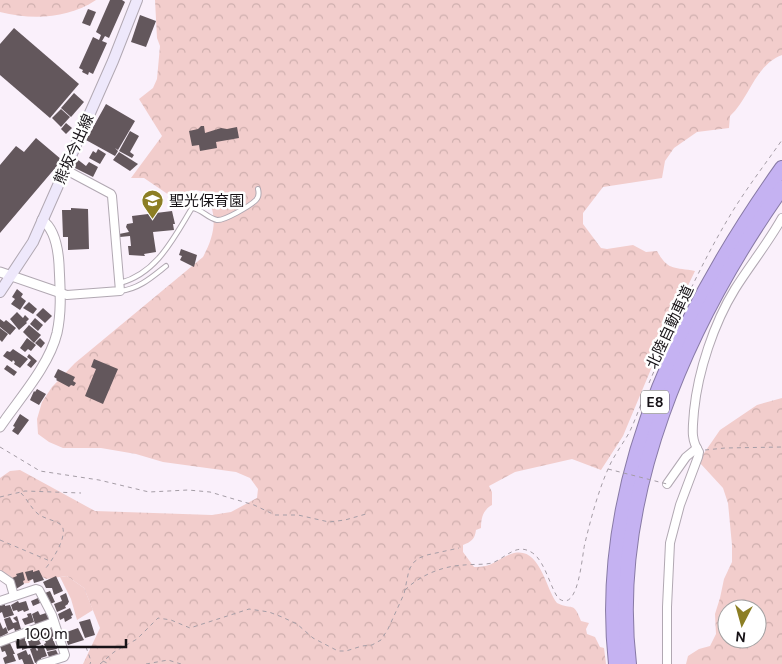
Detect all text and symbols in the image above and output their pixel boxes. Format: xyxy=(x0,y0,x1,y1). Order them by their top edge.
street label: 熊坂今出線 xyxy=(50,111,98,187)
school or university icon: 聖光保育園 xyxy=(141,189,165,220)
place label: 聖光保育園 xyxy=(169,191,244,211)
street label: 北陸自動車道 xyxy=(642,282,698,372)
road number: E8 xyxy=(641,391,669,414)
north arrow xyxy=(717,599,767,649)
scale bar xyxy=(18,616,125,648)
text: 100 m xyxy=(25,624,68,644)
text: N xyxy=(735,627,747,646)

